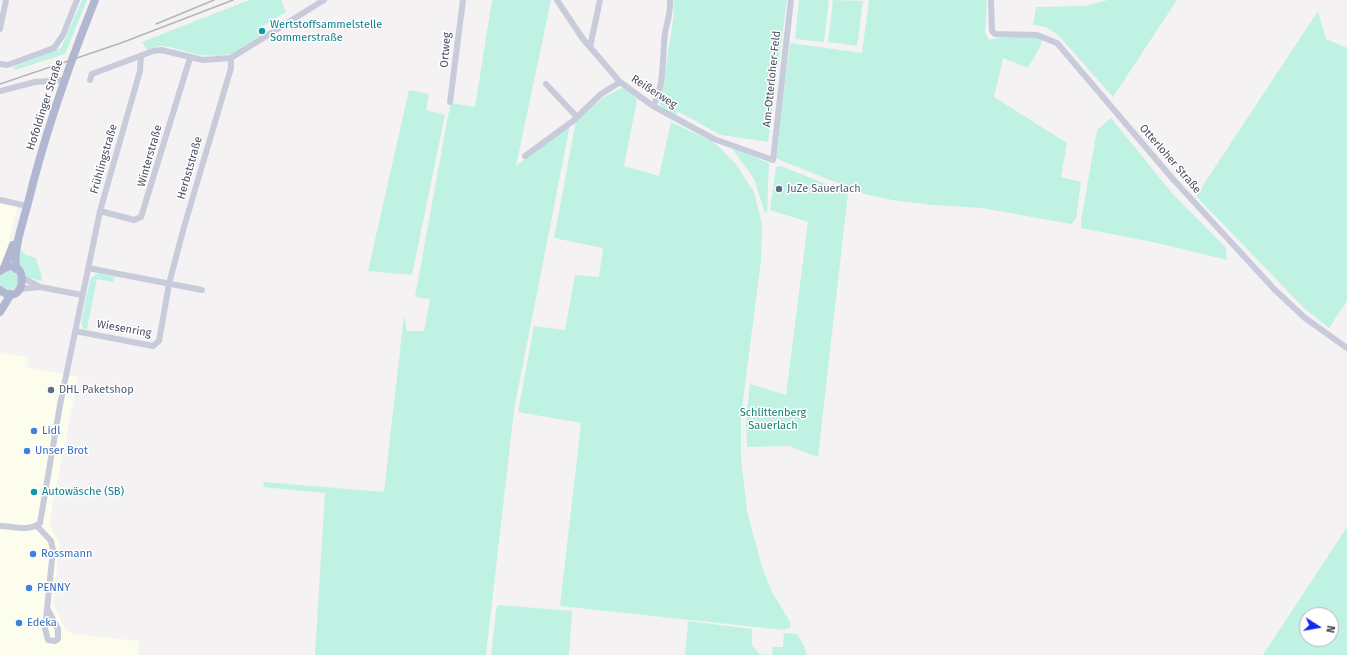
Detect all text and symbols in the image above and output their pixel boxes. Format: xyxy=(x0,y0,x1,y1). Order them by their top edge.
place label: Wertstoffsammelstelle Sommerstraße xyxy=(270,18,382,44)
marker: Wertstoffsammelstelle Sommerstraße xyxy=(257,26,267,36)
street label: Am-Otterloher-Feld xyxy=(760,30,784,128)
street label: Ortweg xyxy=(438,32,454,68)
street label: Hofoldinger Straße xyxy=(24,58,66,152)
street label: Reißerweg xyxy=(629,72,679,112)
street label: Otterloher Straße xyxy=(1136,122,1204,196)
street label: Frühlingstraße xyxy=(88,123,120,195)
street label: Winterstraße xyxy=(135,123,165,189)
street label: Herbststraße xyxy=(175,135,205,201)
place label: JuZe Sauerlach xyxy=(787,182,861,196)
marker: JuZe Sauerlach xyxy=(774,184,784,194)
street label: Wiesenring xyxy=(96,318,152,340)
place label: DHL Paketshop xyxy=(59,383,134,397)
marker: DHL Paketshop xyxy=(46,385,56,395)
park label: Schlittenberg Sauerlach xyxy=(740,406,806,432)
place label: Lidl xyxy=(42,424,60,438)
marker: Lidl xyxy=(29,426,39,436)
place label: Unser Brot xyxy=(35,444,88,458)
marker: Unser Brot xyxy=(22,446,32,456)
place label: Autowäsche (SB) xyxy=(42,485,124,499)
marker: Autowäsche (SB) xyxy=(29,487,39,497)
place label: Rossmann xyxy=(41,547,92,561)
marker: Rossmann xyxy=(28,549,38,559)
place label: PENNY xyxy=(37,581,70,595)
marker: PENNY xyxy=(24,583,34,593)
north arrow xyxy=(1299,607,1339,647)
place label: Edeka xyxy=(27,616,57,630)
marker: Edeka xyxy=(14,618,24,628)
text: N xyxy=(1323,624,1337,634)

